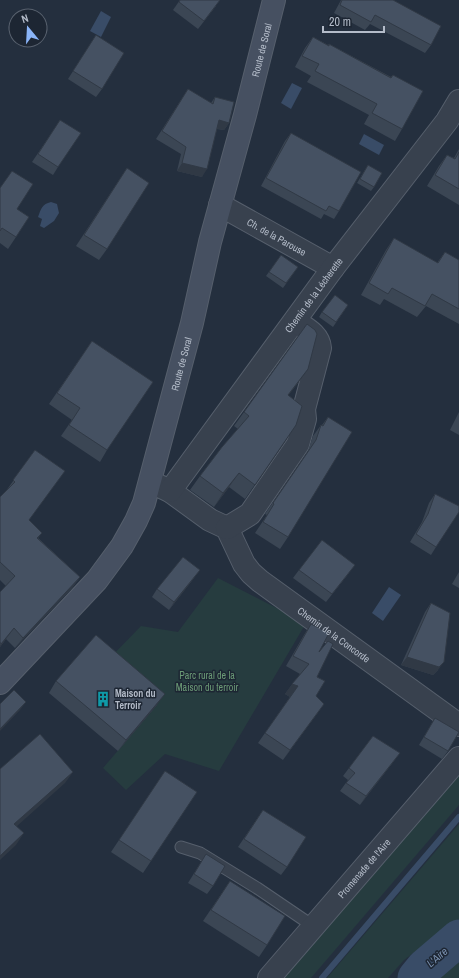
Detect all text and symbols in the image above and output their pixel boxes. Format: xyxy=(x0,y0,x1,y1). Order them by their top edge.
north arrow xyxy=(8,8,48,48)
scale bar xyxy=(323,8,384,34)
text: N xyxy=(20,11,30,26)
text: 20 m xyxy=(329,14,351,30)
street label: Route de Soral xyxy=(248,22,274,78)
street label: Ch. de la Parouse xyxy=(245,215,309,259)
street label: Chemin de la Lécherette xyxy=(282,254,346,335)
street label: Route de Soral xyxy=(168,336,194,392)
street label: Chemin de la Concorde xyxy=(295,604,373,665)
park label: Parc rural de la Maison du terroir xyxy=(176,669,238,694)
place label: Maison du Terroir xyxy=(115,687,156,712)
building icon: Maison du Terroir xyxy=(94,690,112,708)
street label: Promenade de l'Aire xyxy=(334,835,393,901)
water label: L'Aire xyxy=(424,944,450,970)

